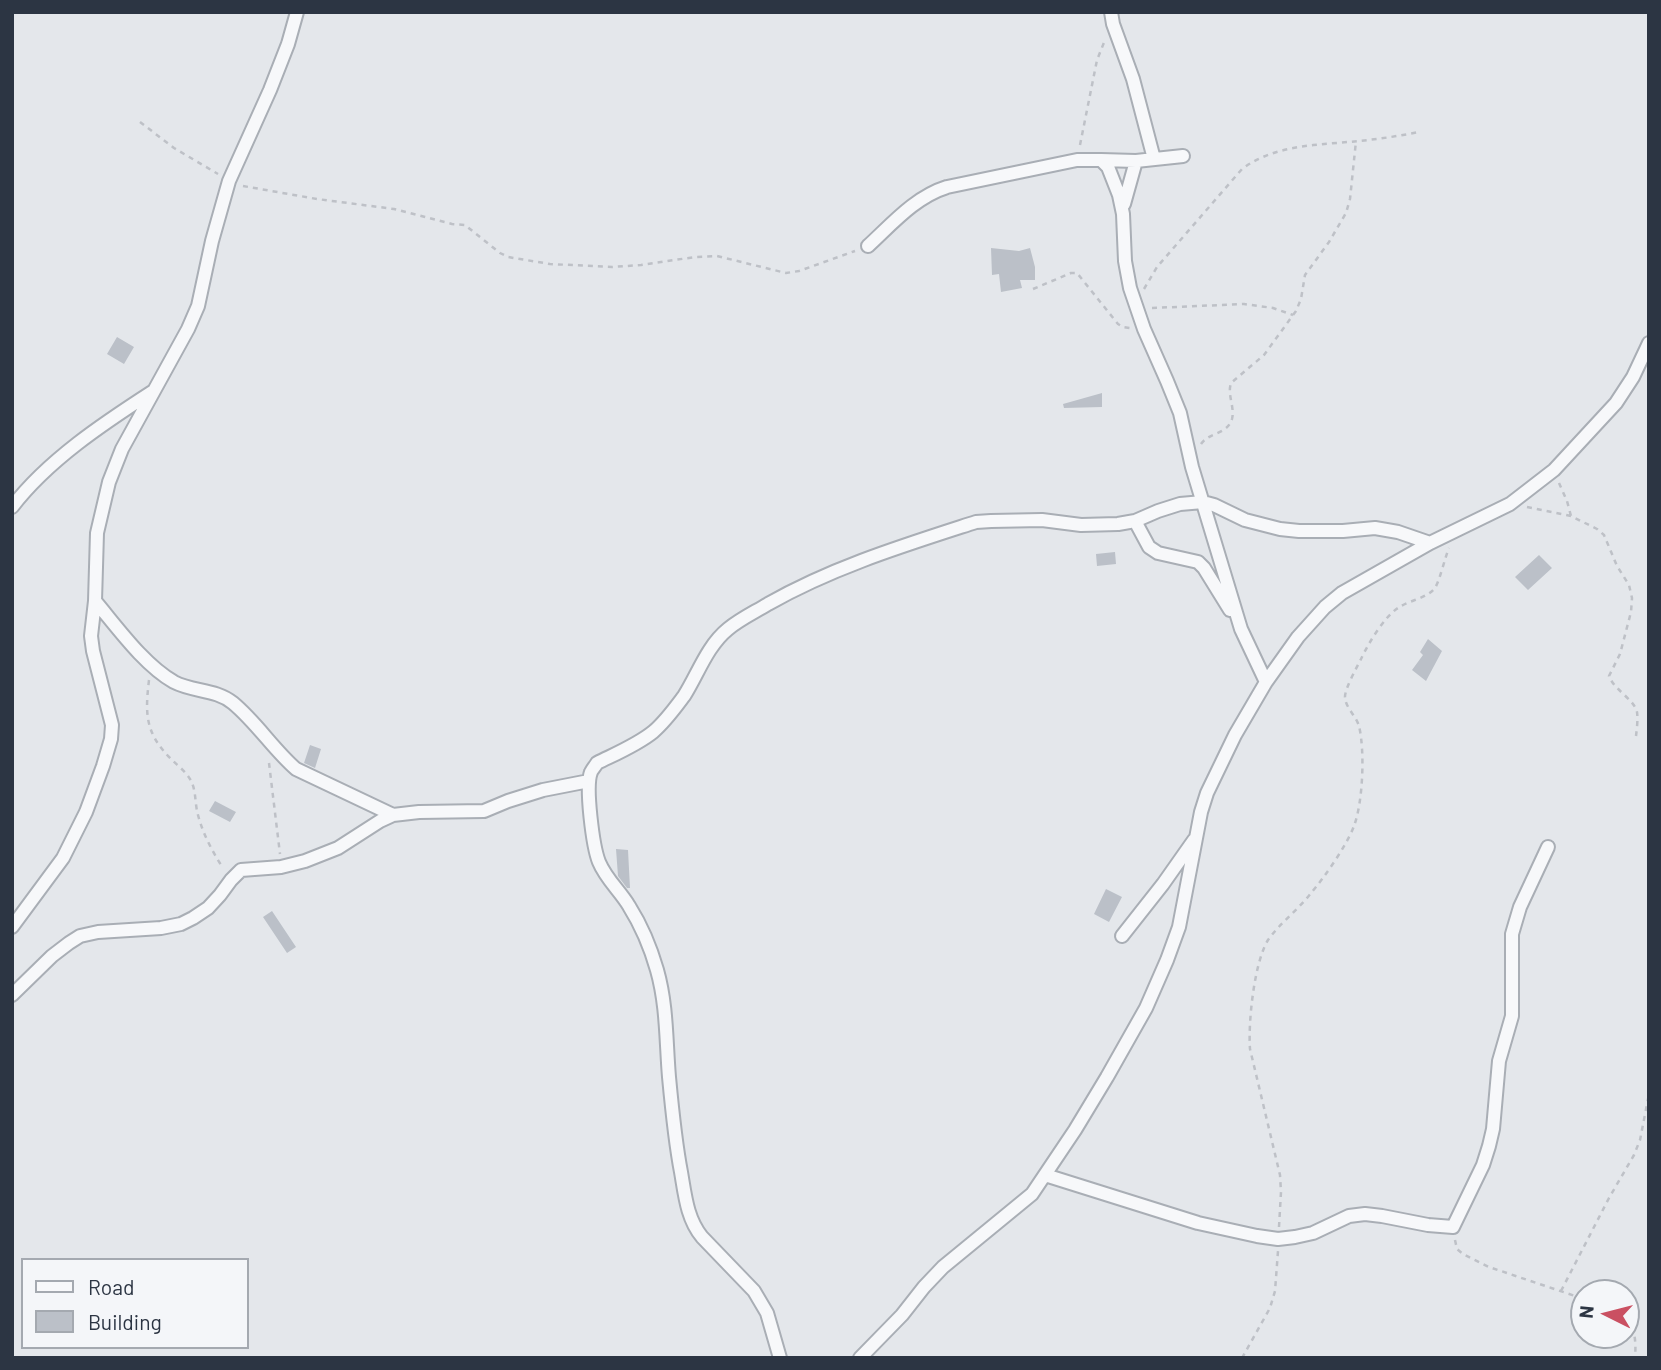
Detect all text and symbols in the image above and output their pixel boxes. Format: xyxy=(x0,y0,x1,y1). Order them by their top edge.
legend xyxy=(21,1258,248,1349)
text: Road xyxy=(88,1274,134,1299)
north arrow xyxy=(1570,1279,1640,1349)
text: N xyxy=(1574,1304,1598,1319)
text: Building xyxy=(88,1309,162,1334)

